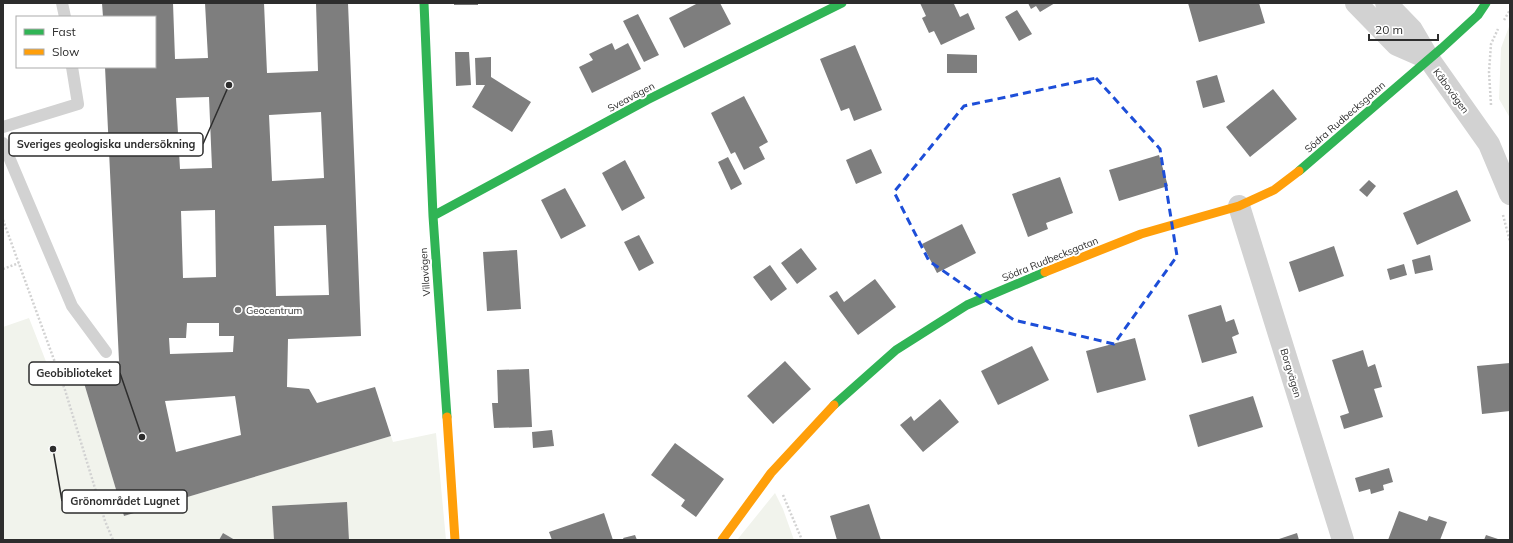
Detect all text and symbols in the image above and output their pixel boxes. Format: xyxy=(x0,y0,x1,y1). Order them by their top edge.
legend xyxy=(16,16,156,68)
scale bar xyxy=(1369,16,1438,42)
text: 20 m xyxy=(1375,22,1403,37)
text: Fast xyxy=(52,24,76,39)
text: Slow xyxy=(52,44,80,59)
street label: Kåbovägen xyxy=(1430,66,1472,116)
street label: Södra Rudbecksgatan xyxy=(1302,78,1388,156)
street label: Sveavägen xyxy=(605,79,657,115)
callout: Sveriges geologiska undersökning xyxy=(9,133,203,156)
text: Sveriges geologiska undersökning xyxy=(17,137,196,151)
street label: Södra Rudbecksgatan xyxy=(1000,234,1100,284)
street label: Villavägen xyxy=(417,247,433,297)
place label: Geocentrum xyxy=(246,304,303,317)
marker: Geocentrum xyxy=(233,305,243,315)
street label: Borgvägen xyxy=(1277,347,1305,399)
callout: Geobiblioteket xyxy=(29,362,120,385)
text: Geobiblioteket xyxy=(36,366,112,380)
callout: Grönområdet Lugnet xyxy=(62,490,187,513)
text: Grönområdet Lugnet xyxy=(70,494,180,508)

